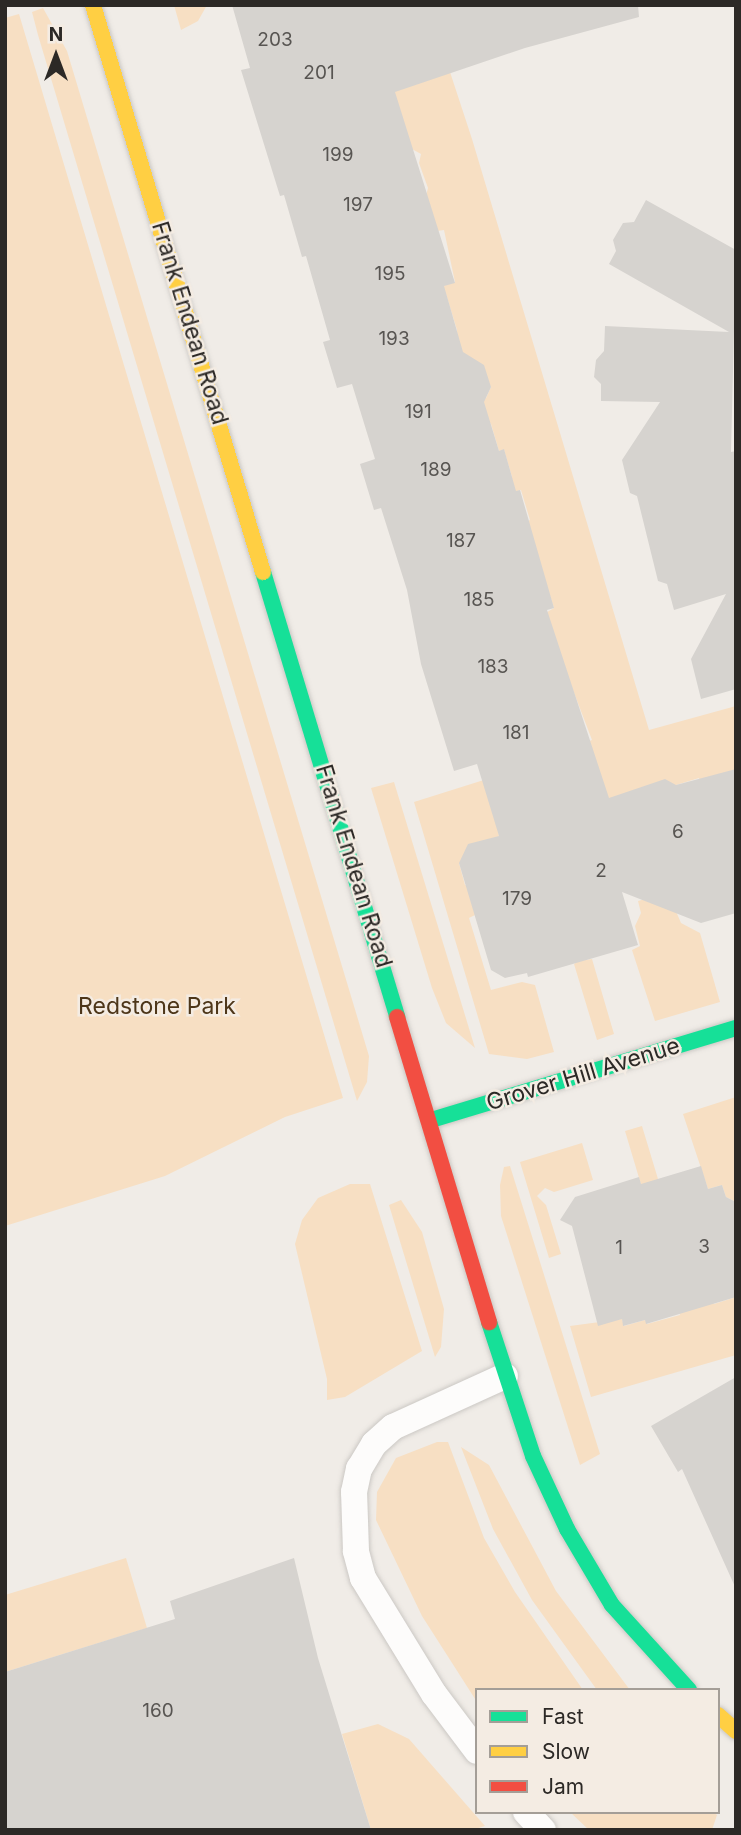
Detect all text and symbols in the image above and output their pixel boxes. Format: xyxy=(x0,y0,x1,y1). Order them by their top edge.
north arrow xyxy=(21,21,91,91)
text: N xyxy=(49,23,63,46)
house number: 203 xyxy=(257,29,293,51)
house number: 201 xyxy=(303,62,335,84)
house number: 199 xyxy=(322,144,354,166)
house number: 197 xyxy=(343,194,373,216)
street label: Frank Endean Road xyxy=(146,218,234,428)
house number: 195 xyxy=(374,263,406,285)
house number: 193 xyxy=(378,328,410,350)
house number: 191 xyxy=(404,401,432,423)
house number: 189 xyxy=(420,459,452,481)
house number: 187 xyxy=(446,530,476,552)
house number: 185 xyxy=(463,589,495,611)
house number: 183 xyxy=(477,656,509,678)
house number: 181 xyxy=(502,722,530,744)
street label: Frank Endean Road xyxy=(310,761,398,971)
house number: 6 xyxy=(672,821,684,843)
house number: 2 xyxy=(595,860,607,882)
house number: 179 xyxy=(502,888,532,910)
park label: Redstone Park xyxy=(78,992,236,1020)
street label: Grover Hill Avenue xyxy=(483,1031,683,1117)
house number: 3 xyxy=(698,1236,710,1258)
house number: 1 xyxy=(615,1237,623,1259)
legend xyxy=(475,1688,720,1814)
house number: 160 xyxy=(142,1700,174,1722)
text: Fast xyxy=(542,1704,584,1729)
text: Slow xyxy=(542,1739,590,1764)
text: Jam xyxy=(542,1774,584,1799)

